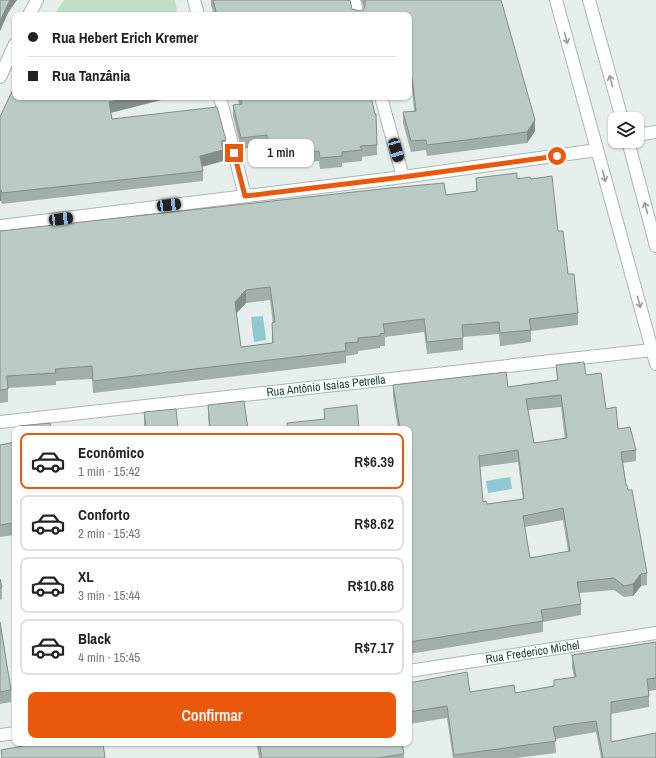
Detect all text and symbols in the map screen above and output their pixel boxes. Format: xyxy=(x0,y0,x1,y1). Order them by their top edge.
text: Rua Hebert Erich Kremer xyxy=(52,27,198,48)
one-way arrow xyxy=(563,31,570,44)
text: Rua Tanzânia xyxy=(52,65,130,86)
one-way arrow xyxy=(607,75,615,88)
map controls xyxy=(608,112,644,148)
button: layers xyxy=(608,112,644,148)
car xyxy=(387,137,405,163)
callout: 1 min xyxy=(248,139,314,167)
route end xyxy=(225,144,243,162)
text: 1 min xyxy=(267,144,295,161)
route start xyxy=(548,147,566,165)
one-way arrow xyxy=(601,170,608,183)
car xyxy=(156,198,182,212)
one-way arrow xyxy=(642,202,649,215)
car xyxy=(48,212,74,226)
one-way arrow xyxy=(636,295,643,308)
street label: Rua Antônio Isaías Petrella xyxy=(266,371,387,401)
text: Econômico xyxy=(78,442,144,463)
icon: car xyxy=(30,443,66,479)
text: R$6.39 xyxy=(354,451,394,472)
text: 1 min · 15:42 xyxy=(78,463,140,480)
text: Conforto xyxy=(78,504,130,525)
icon: car xyxy=(30,505,66,541)
text: R$8.62 xyxy=(354,513,394,534)
text: 2 min · 15:43 xyxy=(78,525,140,542)
text: XL xyxy=(78,566,94,587)
icon: car xyxy=(30,567,66,603)
text: R$10.86 xyxy=(347,575,394,596)
text: 3 min · 15:44 xyxy=(78,587,140,604)
text: Black xyxy=(78,628,111,649)
icon: car xyxy=(30,629,66,665)
text: R$7.17 xyxy=(354,637,394,658)
street label: Rua Frederico Michel xyxy=(484,637,581,667)
text: 4 min · 15:45 xyxy=(78,649,140,666)
button: Confirmar xyxy=(28,692,396,738)

